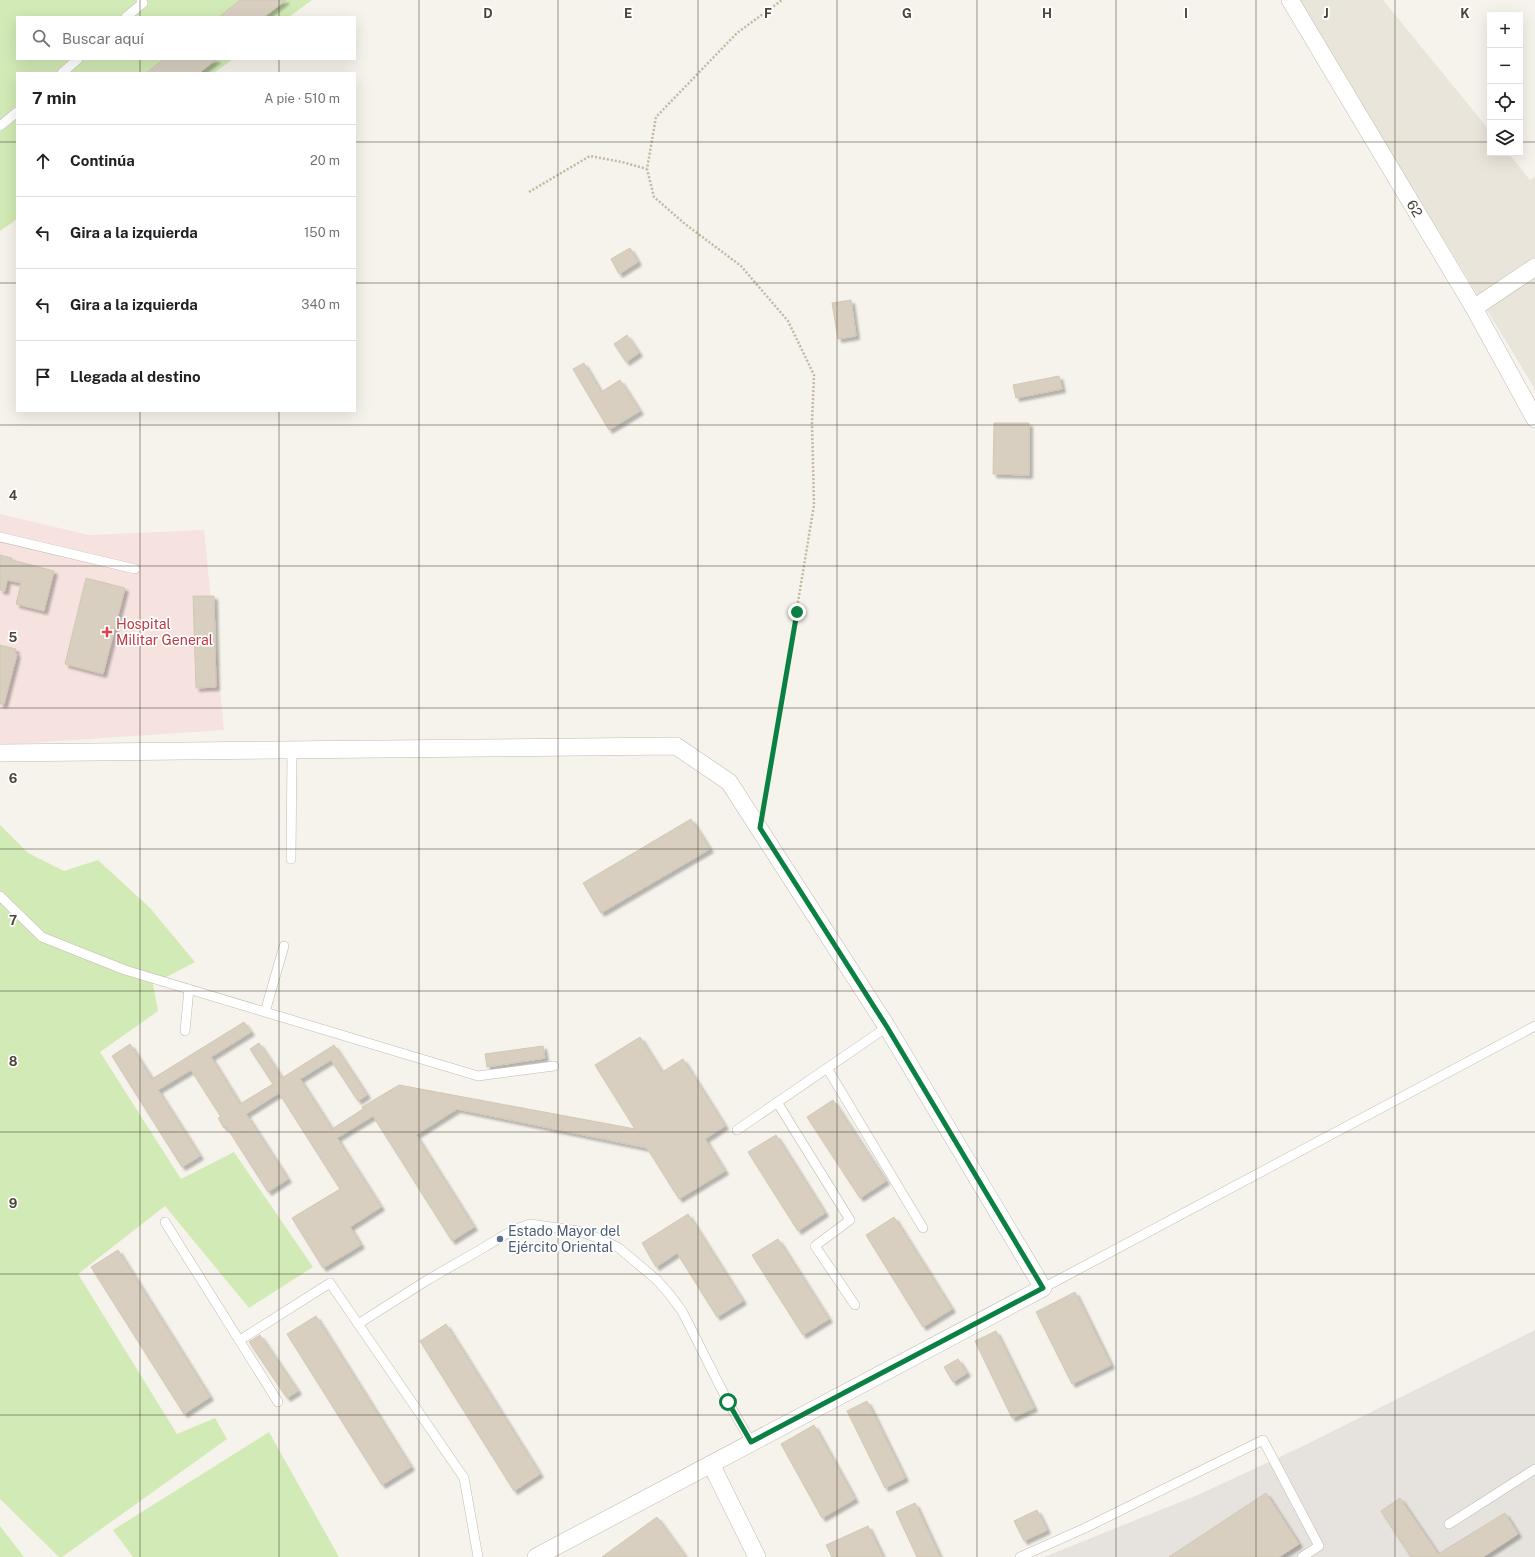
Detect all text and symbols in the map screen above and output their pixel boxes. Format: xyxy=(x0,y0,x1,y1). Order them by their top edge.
text: D xyxy=(483,6,493,21)
text: E xyxy=(624,6,632,21)
text: F xyxy=(764,6,772,21)
text: G xyxy=(902,6,912,21)
text: H xyxy=(1042,6,1052,21)
text: I xyxy=(1184,6,1188,21)
text: J xyxy=(1323,6,1329,21)
text: K xyxy=(1460,6,1470,21)
map controls xyxy=(1487,12,1523,156)
button: + xyxy=(1487,12,1523,48)
search box xyxy=(16,16,356,60)
icon: search xyxy=(30,27,52,49)
text: Buscar aquí xyxy=(62,30,144,47)
button: − xyxy=(1487,48,1523,84)
button: locate xyxy=(1487,84,1523,120)
text: 7 min xyxy=(32,88,76,108)
text: A pie · 510 m xyxy=(264,91,340,106)
button: layers xyxy=(1487,120,1523,156)
icon: ahead xyxy=(32,150,54,172)
text: Continúa xyxy=(70,152,135,169)
text: 20 m xyxy=(310,153,340,168)
street label: 62 xyxy=(1403,197,1426,220)
icon: left xyxy=(32,222,54,244)
text: Gira a la izquierda xyxy=(70,224,198,241)
text: 150 m xyxy=(304,225,340,240)
icon: left xyxy=(32,294,54,316)
text: Gira a la izquierda xyxy=(70,296,198,313)
text: 340 m xyxy=(301,297,340,312)
icon: arrive xyxy=(32,366,54,388)
text: Llegada al destino xyxy=(70,368,201,385)
text: 4 xyxy=(9,488,18,503)
route end xyxy=(788,603,806,621)
place label: Hospital Militar General xyxy=(116,616,213,648)
marker: Hospital Militar General xyxy=(101,626,113,638)
text: 5 xyxy=(9,630,18,645)
text: 6 xyxy=(9,771,18,786)
text: 7 xyxy=(9,913,17,928)
text: 8 xyxy=(9,1054,18,1069)
text: 9 xyxy=(9,1196,17,1211)
place label: Estado Mayor del Ejército Oriental xyxy=(508,1223,621,1255)
marker: Estado Mayor del Ejército Oriental xyxy=(495,1234,505,1244)
route start xyxy=(719,1393,737,1411)

